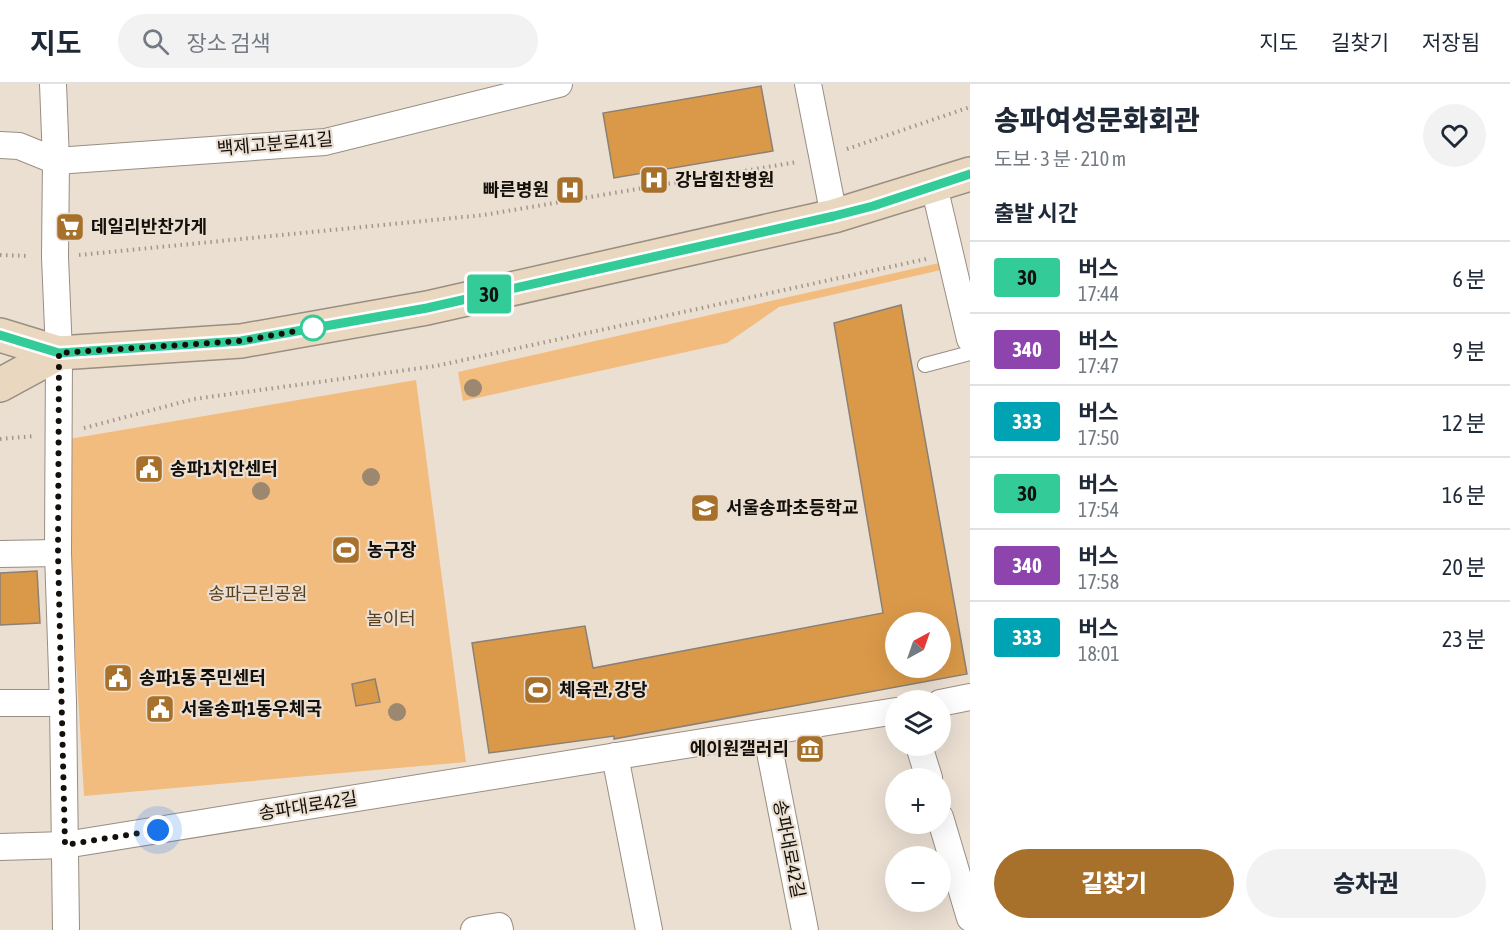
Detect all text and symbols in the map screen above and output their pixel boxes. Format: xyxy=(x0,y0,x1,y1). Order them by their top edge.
search box xyxy=(118,14,538,68)
icon: search xyxy=(139,25,172,58)
text: 지도 xyxy=(30,27,82,59)
text: 장소 검색 xyxy=(187,30,271,56)
text: 지도 xyxy=(1259,30,1298,54)
text: 길찾기 xyxy=(1331,30,1389,54)
text: 저장됨 xyxy=(1422,30,1480,54)
text: 송파여성문화회관 xyxy=(994,104,1200,136)
button: heart xyxy=(1423,104,1486,167)
street label: 백제고분로41길 xyxy=(216,128,334,159)
text: 도보 · 3 분 · 210 m xyxy=(994,147,1126,170)
hospital icon: 강남힘찬병원 xyxy=(638,164,670,196)
place label: 강남힘찬병원 xyxy=(675,169,774,190)
hospital icon: 빠른병원 xyxy=(554,174,586,206)
place label: 빠른병원 xyxy=(483,179,549,200)
text: 출발 시간 xyxy=(994,200,1078,226)
supermarket icon: 데일리반찬가게 xyxy=(54,211,86,243)
place label: 데일리반찬가게 xyxy=(91,216,207,237)
text: 버스 xyxy=(1078,255,1118,281)
text: 30 xyxy=(1017,265,1037,289)
text: 6 분 xyxy=(1452,266,1486,292)
line badge: 30 xyxy=(462,274,516,314)
text: 30 xyxy=(479,282,499,306)
text: 17:44 xyxy=(1078,282,1119,305)
unlabelled marker xyxy=(300,315,326,341)
text: 버스 xyxy=(1078,327,1118,353)
text: 340 xyxy=(1012,337,1042,361)
text: 9 분 xyxy=(1452,338,1486,364)
text: 17:47 xyxy=(1078,354,1119,377)
text: 버스 xyxy=(1078,399,1118,425)
text: 333 xyxy=(1012,409,1042,433)
text: 12 분 xyxy=(1442,410,1486,436)
text: 17:50 xyxy=(1078,426,1119,449)
public building icon: 송파1치안센터 xyxy=(133,453,165,485)
place label: 송파1치안센터 xyxy=(170,458,278,479)
text: 버스 xyxy=(1078,471,1118,497)
text: 30 xyxy=(1017,481,1037,505)
text: 16 분 xyxy=(1442,482,1486,508)
school or university icon: 서울송파초등학교 xyxy=(689,492,721,524)
place label: 서울송파초등학교 xyxy=(726,497,858,518)
text: 17:54 xyxy=(1078,498,1119,521)
sports icon: 농구장 xyxy=(330,534,362,566)
place label: 농구장 xyxy=(367,539,417,560)
text: 버스 xyxy=(1078,543,1118,569)
text: 340 xyxy=(1012,553,1042,577)
text: 20 분 xyxy=(1442,554,1486,580)
text: 17:58 xyxy=(1078,570,1119,593)
park label: 송파근린공원 xyxy=(208,583,308,604)
park label: 놀이터 xyxy=(366,608,416,629)
north arrow xyxy=(885,612,951,678)
map controls xyxy=(885,612,951,912)
text: 버스 xyxy=(1078,615,1118,641)
text: 333 xyxy=(1012,625,1042,649)
text: 23 분 xyxy=(1442,626,1486,652)
text: 18:01 xyxy=(1078,642,1120,665)
public building icon: 송파1동 주민센터 xyxy=(102,662,134,694)
place label: 송파1동 주민센터 xyxy=(139,667,266,688)
sports icon: 체육관, 강당 xyxy=(522,674,554,706)
place label: 체육관, 강당 xyxy=(559,679,647,700)
button: layers xyxy=(885,690,951,756)
public building icon: 서울송파1동우체국 xyxy=(144,693,176,725)
place label: 서울송파1동우체국 xyxy=(181,698,322,719)
museum icon: 에이원갤러리 xyxy=(794,733,826,765)
place label: 에이원갤러리 xyxy=(690,738,789,759)
button: + xyxy=(885,768,951,834)
street label: 송파대로42길 xyxy=(257,787,359,824)
street label: 송파대로42길 xyxy=(770,798,809,900)
your location xyxy=(143,815,173,845)
button: − xyxy=(885,846,951,912)
button: 길찾기 xyxy=(994,849,1234,918)
button: 승차권 xyxy=(1246,849,1486,918)

